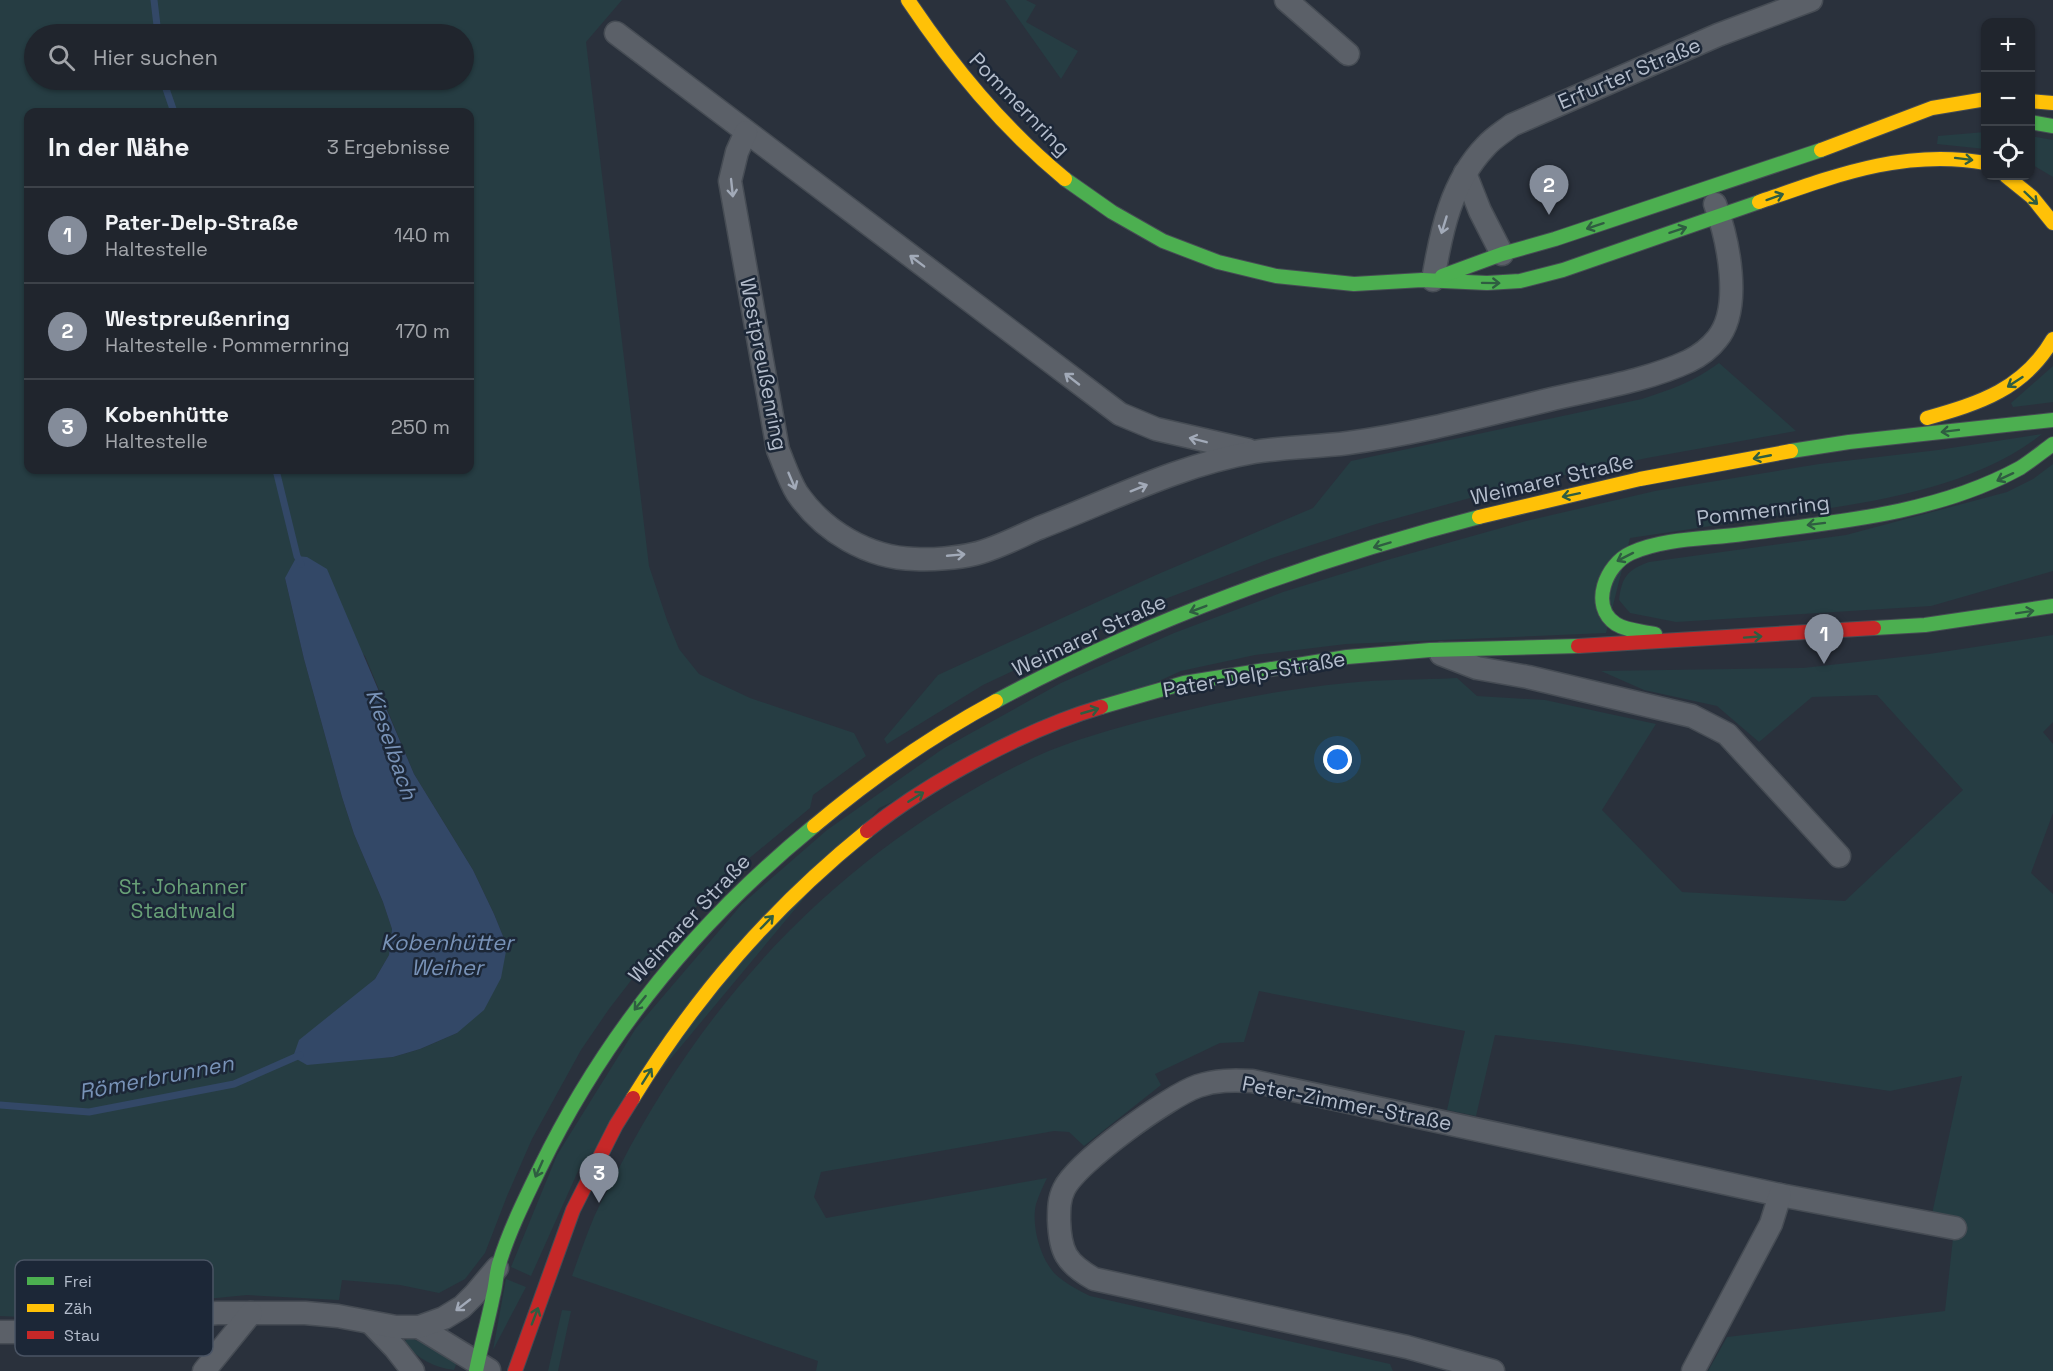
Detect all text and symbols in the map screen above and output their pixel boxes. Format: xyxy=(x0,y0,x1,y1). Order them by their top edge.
map controls xyxy=(1981,18,2035,180)
button: + xyxy=(1981,18,2035,72)
search box xyxy=(24,24,474,90)
street label: Erfurter Straße xyxy=(1553,31,1705,115)
icon: search xyxy=(45,41,78,74)
text: Hier suchen xyxy=(93,43,218,71)
street label: Pommernring xyxy=(964,46,1076,162)
button: − xyxy=(1981,72,2035,126)
button: locate xyxy=(1981,126,2035,180)
text: In der Nähe xyxy=(48,130,189,164)
text: 3 Ergebnisse xyxy=(327,134,450,160)
one-way arrow xyxy=(1954,153,1973,164)
pin: 2 xyxy=(1530,166,1568,215)
one-way arrow xyxy=(727,178,738,197)
one-way arrow xyxy=(1765,190,1784,201)
one-way arrow xyxy=(2024,190,2039,205)
text: Pater-Delp-Straße xyxy=(105,208,299,236)
one-way arrow xyxy=(1438,215,1449,234)
one-way arrow xyxy=(1586,221,1605,232)
text: 1 xyxy=(63,222,72,248)
text: 140 m xyxy=(394,222,450,248)
one-way arrow xyxy=(1668,224,1687,235)
text: Haltestelle xyxy=(105,236,208,262)
one-way arrow xyxy=(910,255,926,267)
street label: Westpreußenring xyxy=(734,275,794,453)
one-way arrow xyxy=(1481,277,1501,289)
text: Westpreußenring xyxy=(105,304,290,332)
text: 2 xyxy=(62,318,73,344)
text: 170 m xyxy=(395,318,450,344)
text: Haltestelle · Pommernring xyxy=(105,332,350,358)
one-way arrow xyxy=(1065,373,1081,386)
one-way arrow xyxy=(2007,376,2024,388)
text: Kobenhütte xyxy=(105,400,229,428)
text: 3 xyxy=(61,414,74,440)
text: 250 m xyxy=(391,414,450,440)
one-way arrow xyxy=(1940,426,1960,437)
text: Haltestelle xyxy=(105,428,208,454)
one-way arrow xyxy=(1189,433,1208,445)
street label: Weimarer Straße xyxy=(1468,447,1636,511)
one-way arrow xyxy=(1752,452,1772,463)
one-way arrow xyxy=(787,471,798,490)
one-way arrow xyxy=(1996,471,2014,483)
one-way arrow xyxy=(1129,482,1147,493)
street label: Pommernring xyxy=(1695,488,1831,532)
one-way arrow xyxy=(1561,490,1581,501)
one-way arrow xyxy=(1807,519,1827,530)
one-way arrow xyxy=(1373,540,1392,551)
one-way arrow xyxy=(946,550,966,561)
one-way arrow xyxy=(1616,551,1634,563)
street label: Weimarer Straße xyxy=(1008,588,1170,682)
one-way arrow xyxy=(1189,604,1208,615)
one-way arrow xyxy=(2014,606,2034,617)
pin: 1 xyxy=(1804,614,1844,664)
one-way arrow xyxy=(1742,631,1762,642)
street label: Pater-Delp-Straße xyxy=(1161,645,1347,703)
water label: Kieselbach xyxy=(360,685,424,803)
one-way arrow xyxy=(1080,705,1099,716)
your location xyxy=(1323,745,1352,774)
one-way arrow xyxy=(907,791,924,803)
street label: Weimarer Straße xyxy=(622,848,756,988)
park label: St. Johanner Stadtwald xyxy=(119,873,247,924)
one-way arrow xyxy=(759,915,774,930)
water label: Kobenhütter Weiher xyxy=(381,928,516,981)
one-way arrow xyxy=(633,995,646,1011)
water label: Römerbrunnen xyxy=(76,1048,236,1106)
one-way arrow xyxy=(640,1067,653,1084)
street label: Peter-Zimmer-Straße xyxy=(1240,1069,1454,1137)
pin: 3 xyxy=(580,1154,618,1203)
one-way arrow xyxy=(533,1160,544,1178)
legend xyxy=(15,1260,213,1356)
text: Frei xyxy=(64,1271,92,1292)
text: Zäh xyxy=(64,1298,92,1319)
one-way arrow xyxy=(455,1298,471,1311)
one-way arrow xyxy=(530,1307,541,1326)
text: Stau xyxy=(64,1325,100,1346)

